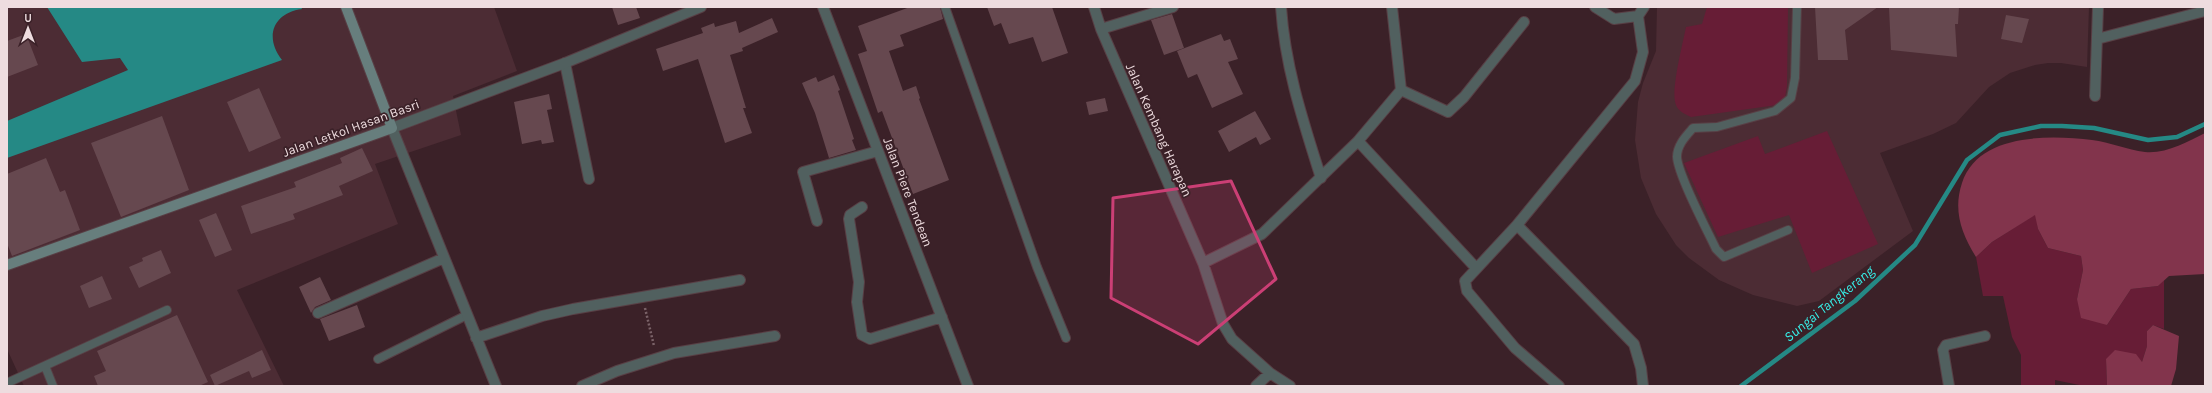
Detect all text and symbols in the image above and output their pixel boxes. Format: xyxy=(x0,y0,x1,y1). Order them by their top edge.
north arrow xyxy=(8,8,48,48)
text: U xyxy=(24,12,32,25)
street label: Jalan Kembang Harapan xyxy=(1123,61,1195,199)
street label: Jalan Letkol Hasan Basri xyxy=(281,96,421,160)
street label: Jalan Piere Tendean xyxy=(880,135,936,249)
water label: Sungai Tangkerang xyxy=(1781,262,1878,346)

